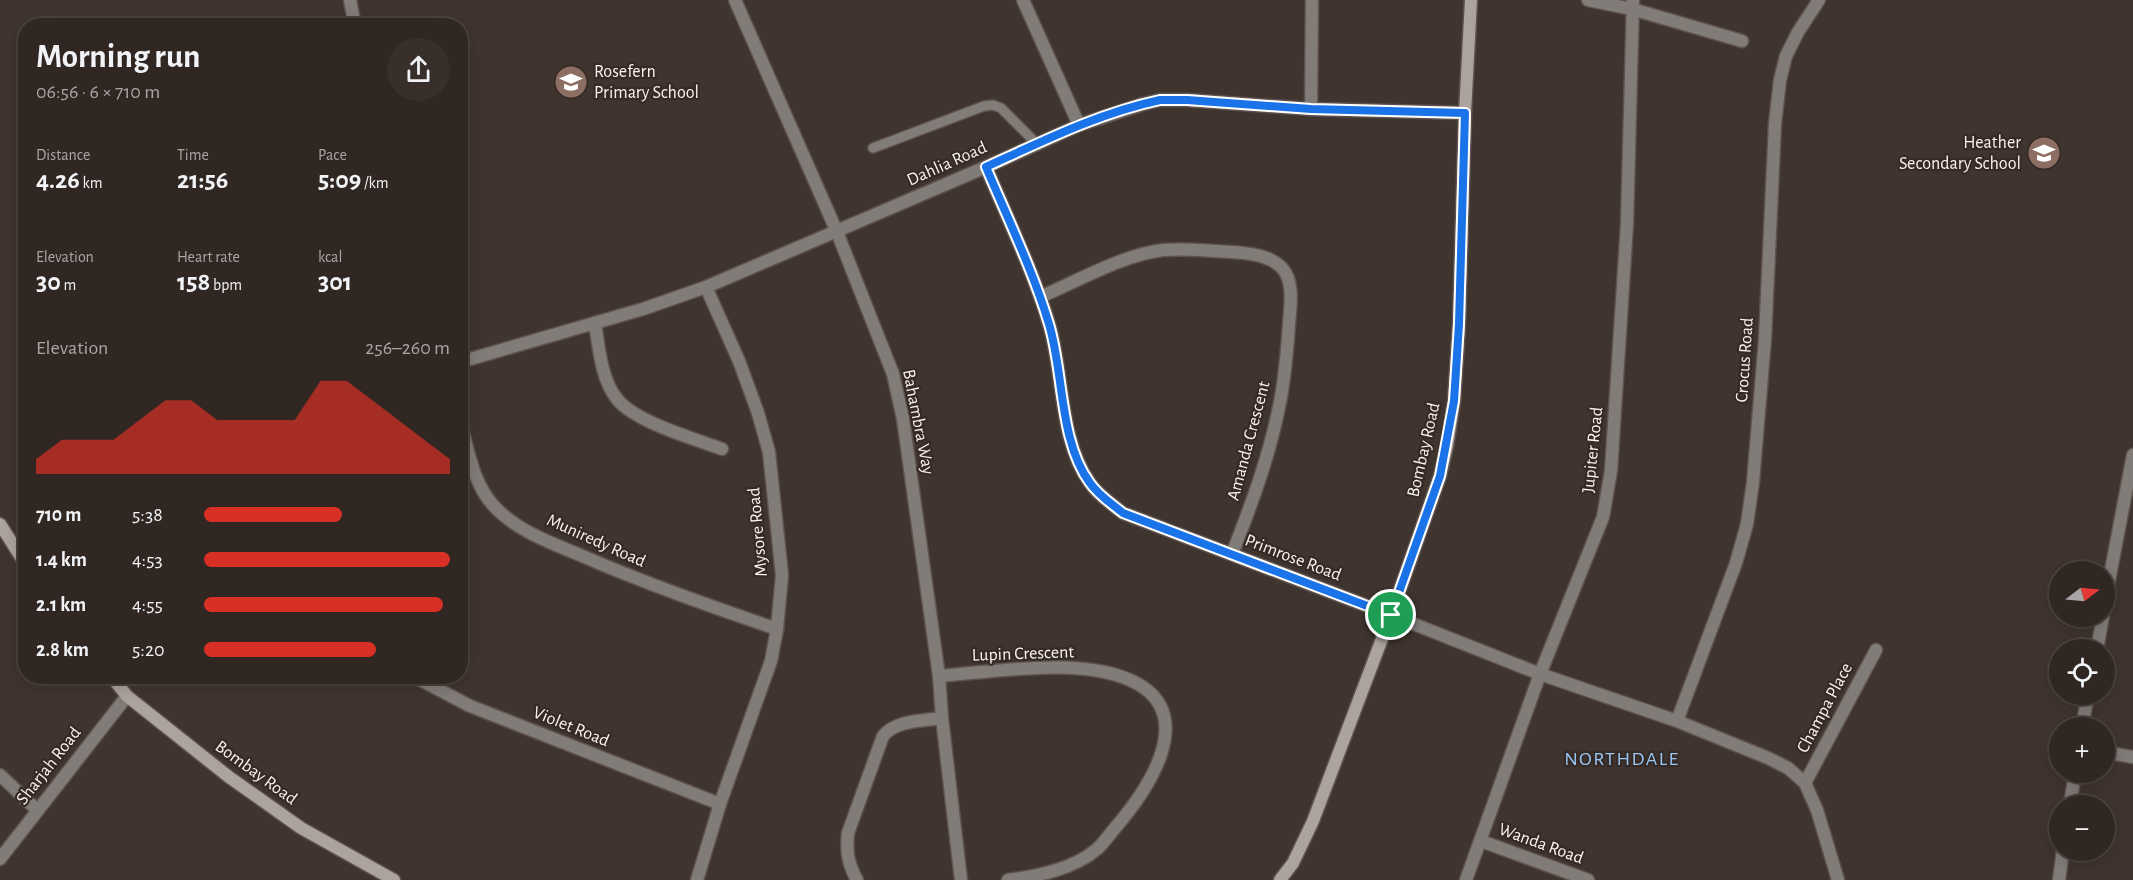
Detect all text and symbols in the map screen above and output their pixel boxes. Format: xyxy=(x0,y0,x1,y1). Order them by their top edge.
button: share xyxy=(387,38,450,101)
text: Morning run xyxy=(36,41,200,74)
place label: Rosefern Primary School xyxy=(594,63,699,102)
school or university icon: Rosefern Primary School xyxy=(553,64,589,100)
text: 06:56 · 6 × 710 m xyxy=(36,82,160,102)
place label: Heather Secondary School xyxy=(1899,134,2021,173)
school or university icon: Heather Secondary School xyxy=(2026,135,2062,171)
street label: Dahlia Road xyxy=(904,138,990,190)
text: Distance xyxy=(36,147,90,163)
text: Time xyxy=(177,147,209,163)
text: Pace xyxy=(318,147,347,163)
text: 4.26 xyxy=(36,167,80,193)
text: 21:56 xyxy=(177,167,228,193)
text: 5:09 xyxy=(318,167,361,193)
text: km xyxy=(80,175,103,191)
text: /km xyxy=(361,175,389,191)
text: Elevation xyxy=(36,249,94,265)
text: Heart rate xyxy=(177,249,240,265)
text: kcal xyxy=(318,249,342,265)
text: 30 xyxy=(36,269,61,295)
text: 158 xyxy=(177,269,210,295)
text: 301 xyxy=(318,269,352,295)
text: m xyxy=(61,277,76,293)
text: bpm xyxy=(210,277,242,293)
street label: Crocus Road xyxy=(1733,317,1757,403)
text: Elevation xyxy=(36,338,108,358)
text: 256–260 m xyxy=(365,338,450,358)
street label: Bahambra Way xyxy=(899,368,937,476)
street label: Amanda Crescent xyxy=(1224,379,1274,503)
street label: Bombay Road xyxy=(1404,401,1444,499)
street label: Jupiter Road xyxy=(1580,406,1606,494)
street label: Mysore Road xyxy=(745,487,771,577)
text: 710 m xyxy=(36,505,81,525)
text: 5:38 xyxy=(132,505,163,525)
street label: Muniredy Road xyxy=(544,511,648,571)
street label: Primrose Road xyxy=(1242,531,1344,585)
text: 1.4 km xyxy=(36,550,87,570)
text: 4:53 xyxy=(132,550,163,570)
north arrow xyxy=(2049,561,2115,627)
map controls xyxy=(2049,561,2115,861)
pin xyxy=(1365,589,1416,640)
text: 2.1 km xyxy=(36,595,86,615)
text: 4:55 xyxy=(132,595,163,615)
icon: arrive xyxy=(1374,598,1407,631)
button: locate xyxy=(2049,639,2115,705)
text: 2.8 km xyxy=(36,640,89,660)
text: 5:20 xyxy=(132,640,165,660)
street label: Lupin Crescent xyxy=(971,643,1075,665)
street label: Champa Place xyxy=(1794,660,1856,756)
street label: Violet Road xyxy=(530,704,612,750)
button: + xyxy=(2049,717,2115,783)
street label: Sharjah Road xyxy=(13,724,85,808)
street label: Bombay Road xyxy=(212,737,300,809)
district label: NORTHDALE xyxy=(1564,749,1680,769)
button: − xyxy=(2049,795,2115,861)
street label: Wanda Road xyxy=(1496,820,1586,868)

